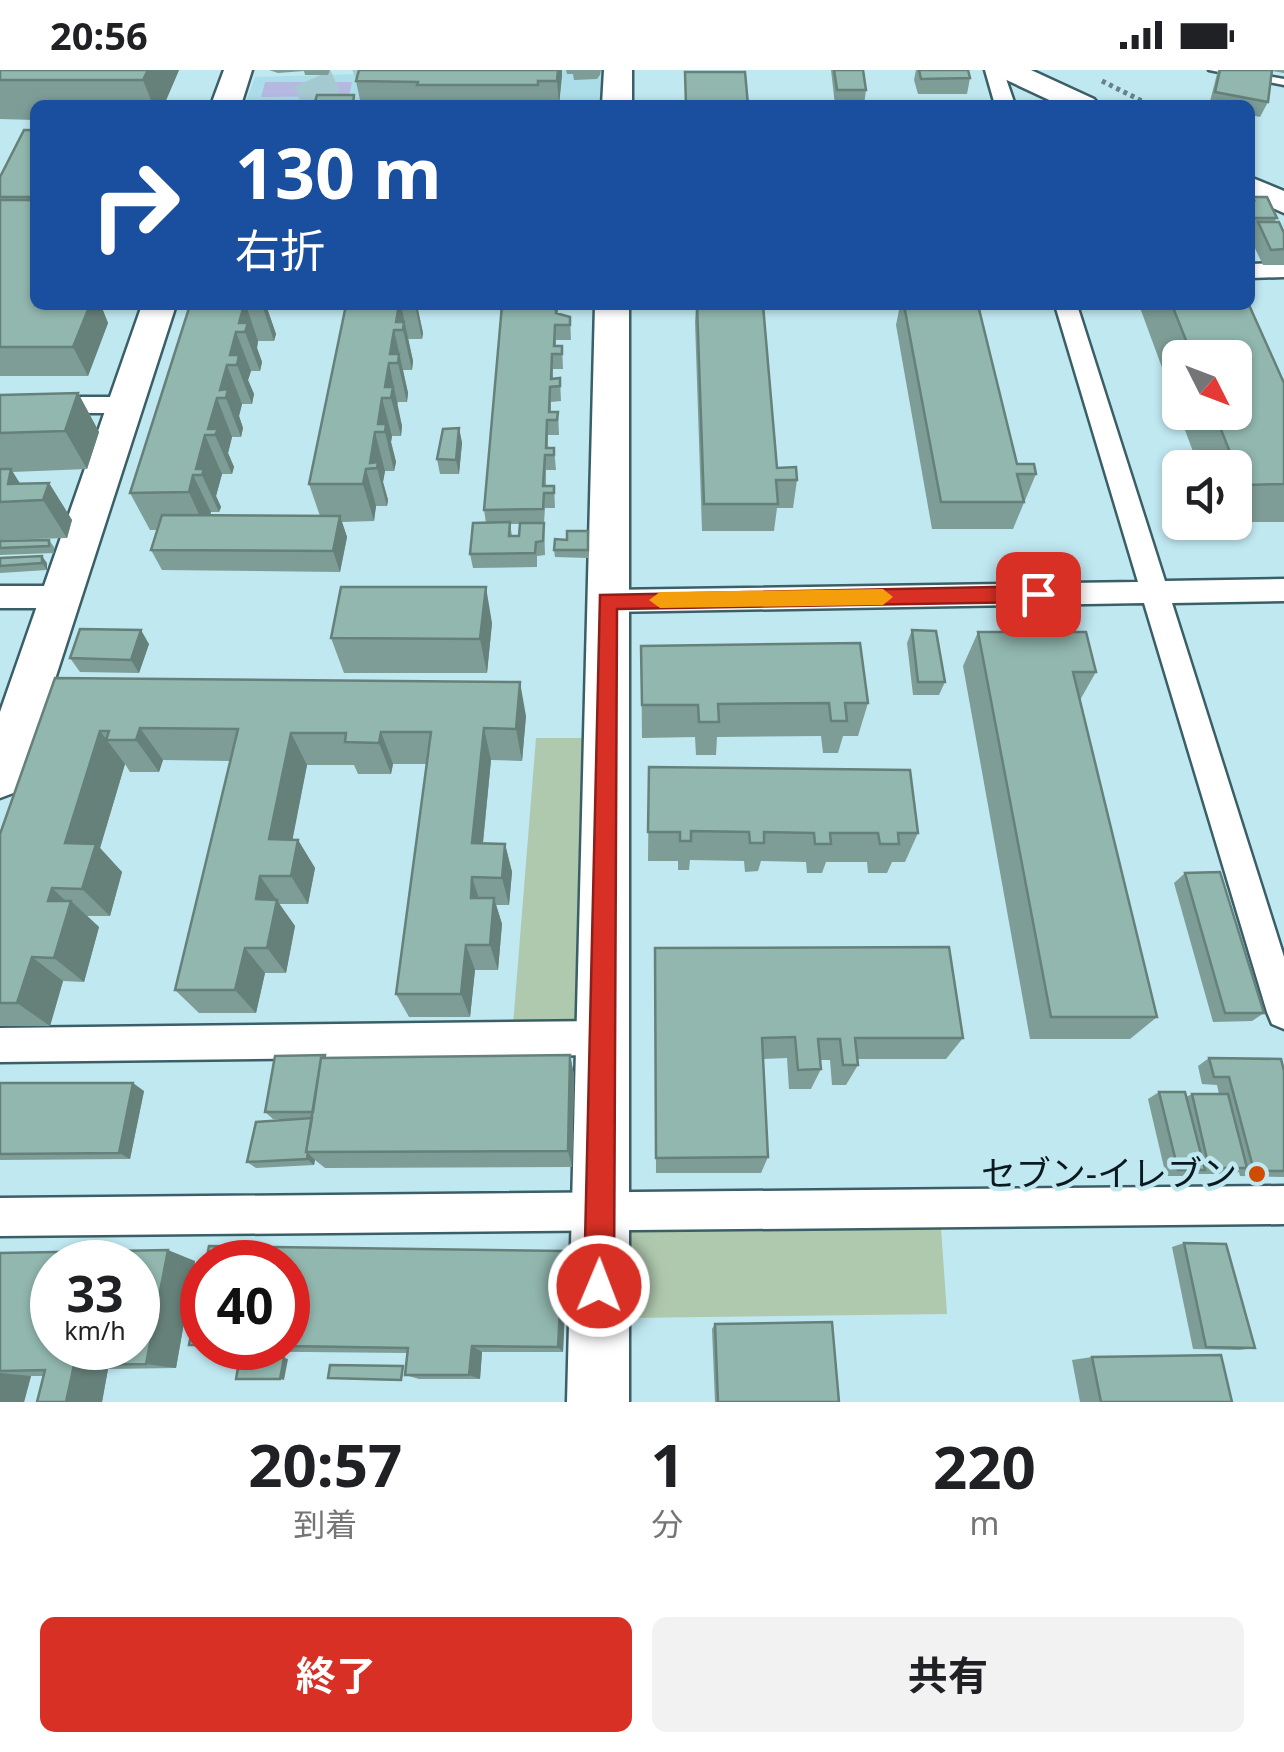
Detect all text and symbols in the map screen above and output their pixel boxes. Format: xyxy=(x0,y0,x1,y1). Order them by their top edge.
text: 20:56 xyxy=(50,9,148,61)
text: 130 m xyxy=(235,124,442,220)
icon: right xyxy=(70,140,200,270)
text: 右折 xyxy=(235,219,325,280)
north arrow xyxy=(1162,340,1252,430)
map controls xyxy=(1162,340,1252,540)
button: sound xyxy=(1162,450,1252,540)
pin xyxy=(996,552,1081,637)
icon: arrive xyxy=(1011,567,1066,622)
place label: セブン-イレブン xyxy=(981,1149,1237,1196)
marker: セブン-イレブン xyxy=(1246,1163,1268,1185)
position arrow xyxy=(547,1234,651,1338)
speed limit sign: 40 xyxy=(180,1240,310,1370)
text: 33 xyxy=(66,1259,124,1327)
text: km/h xyxy=(64,1313,126,1347)
text: 20:57 xyxy=(248,1423,402,1505)
text: 1 xyxy=(650,1423,685,1505)
text: 220 xyxy=(933,1425,1036,1507)
text: m xyxy=(969,1501,999,1544)
text: 到着 xyxy=(293,1502,357,1545)
text: 分 xyxy=(652,1502,684,1545)
button: 終了 xyxy=(40,1617,632,1732)
button: 共有 xyxy=(652,1617,1244,1732)

